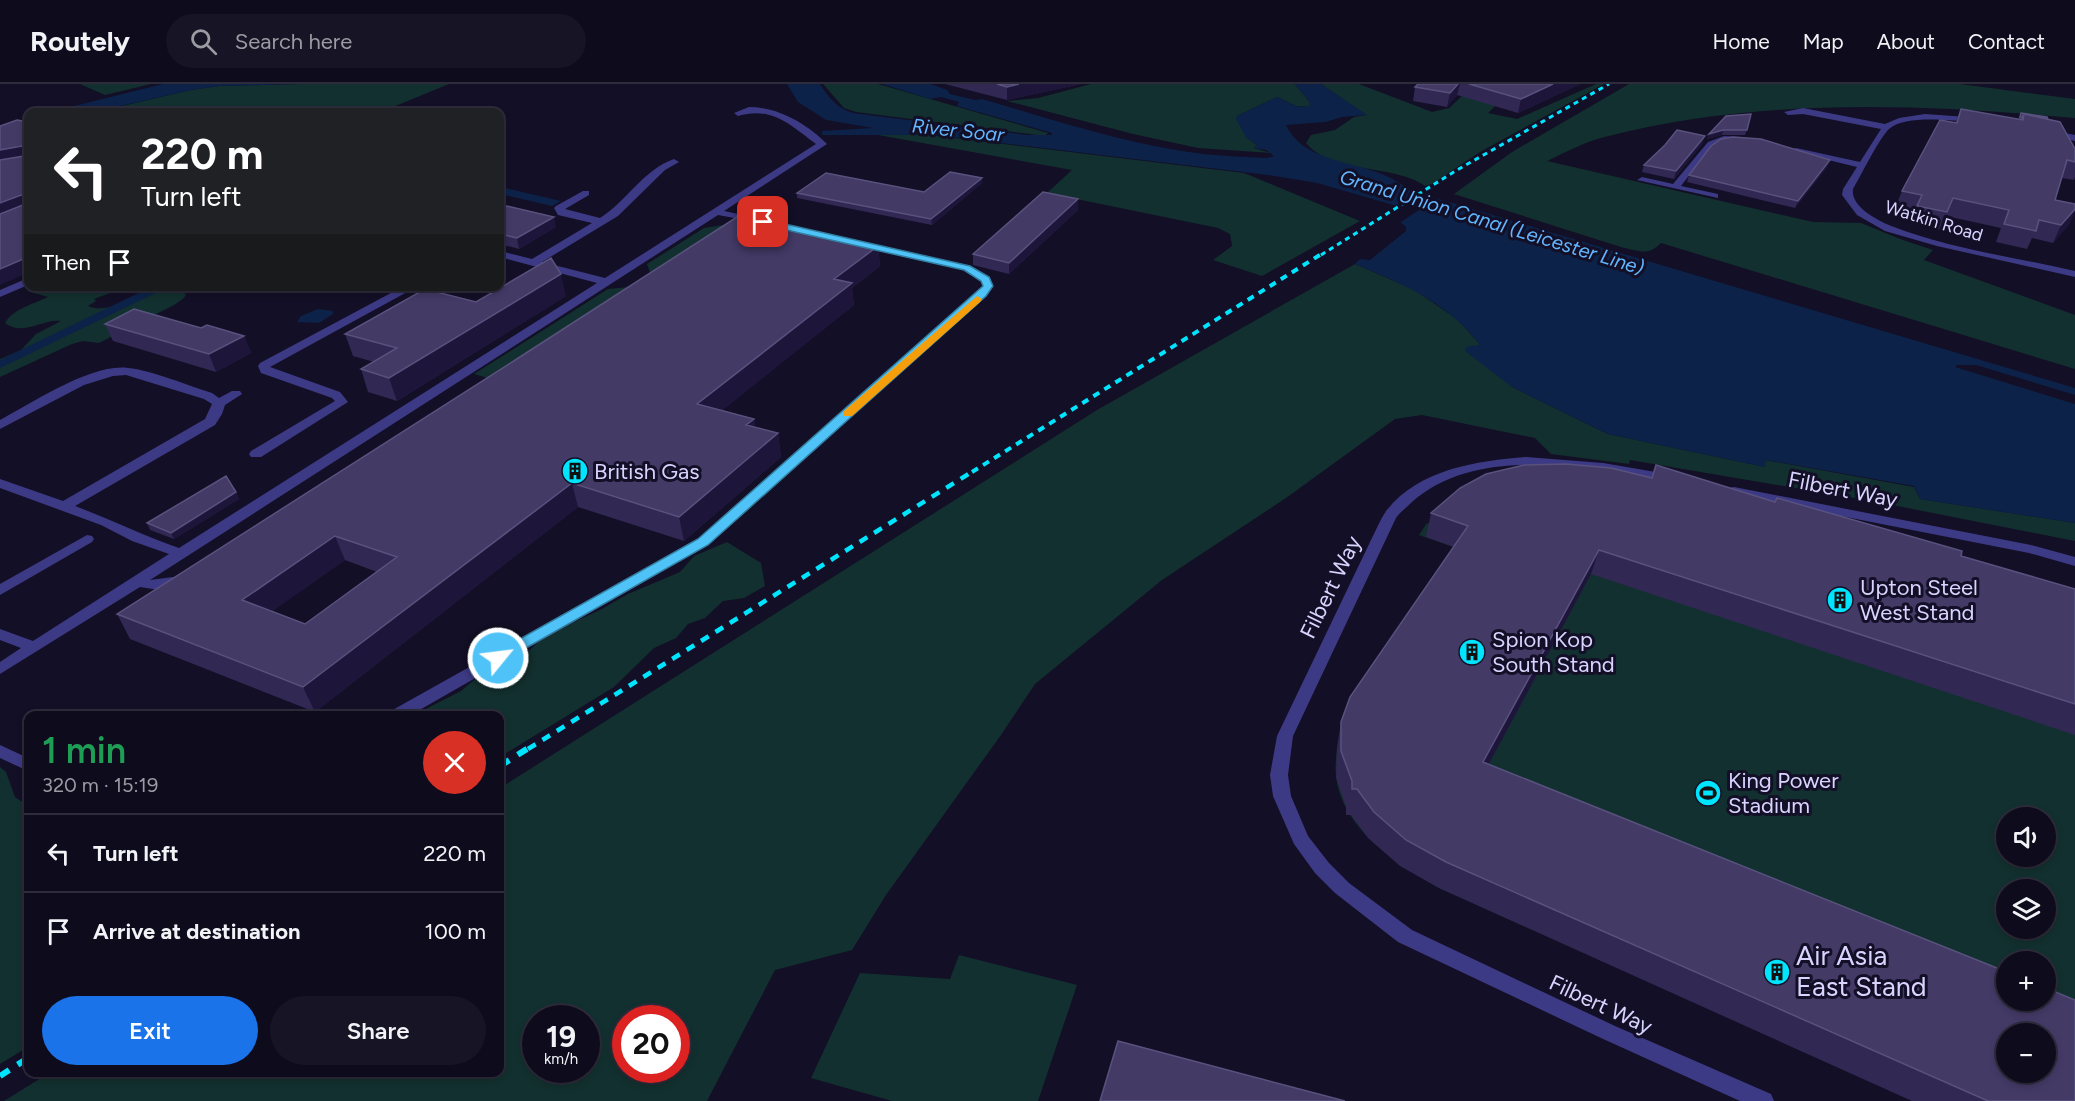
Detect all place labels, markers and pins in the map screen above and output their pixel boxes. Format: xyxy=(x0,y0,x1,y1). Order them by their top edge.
pin xyxy=(737,196,788,247)
building icon: British Gas xyxy=(560,456,590,486)
place label: British Gas xyxy=(594,458,700,485)
place label: Upton Steel West Stand xyxy=(1860,574,1978,626)
building icon: Upton Steel West Stand xyxy=(1825,585,1855,615)
place label: Spion Kop South Stand xyxy=(1492,626,1615,678)
building icon: Spion Kop South Stand xyxy=(1457,637,1487,667)
place label: King Power Stadium xyxy=(1728,767,1839,819)
sports icon: King Power Stadium xyxy=(1693,778,1723,808)
place label: Air Asia East Stand xyxy=(1796,939,1927,1003)
building icon: Air Asia East Stand xyxy=(1762,957,1792,987)

